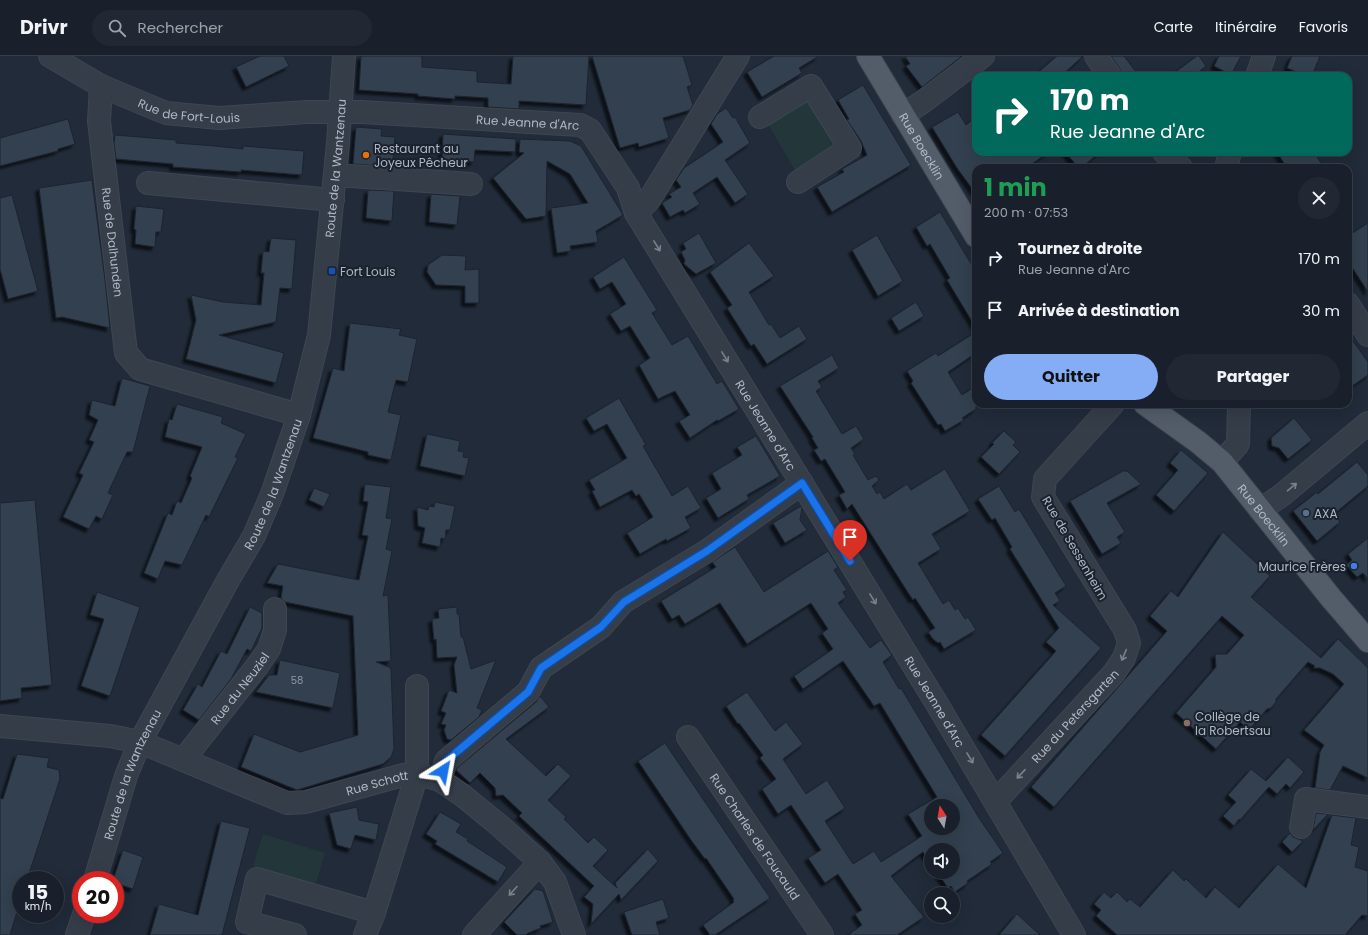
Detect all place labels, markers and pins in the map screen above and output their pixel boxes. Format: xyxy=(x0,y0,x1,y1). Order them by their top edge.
place label: Restaurant au Joyeux Pêcheur xyxy=(374,140,468,171)
marker: Restaurant au Joyeux Pêcheur xyxy=(361,150,371,160)
place label: Fort Louis xyxy=(340,263,396,280)
marker: Fort Louis xyxy=(327,266,337,276)
place label: AXA xyxy=(1314,505,1338,522)
marker: AXA xyxy=(1301,508,1311,518)
pin xyxy=(833,520,867,561)
place label: Maurice Frères xyxy=(1258,558,1346,575)
marker: Maurice Frères xyxy=(1349,561,1359,571)
place label: Collège de la Robertsau xyxy=(1195,708,1271,739)
marker: Collège de la Robertsau xyxy=(1182,718,1192,728)

